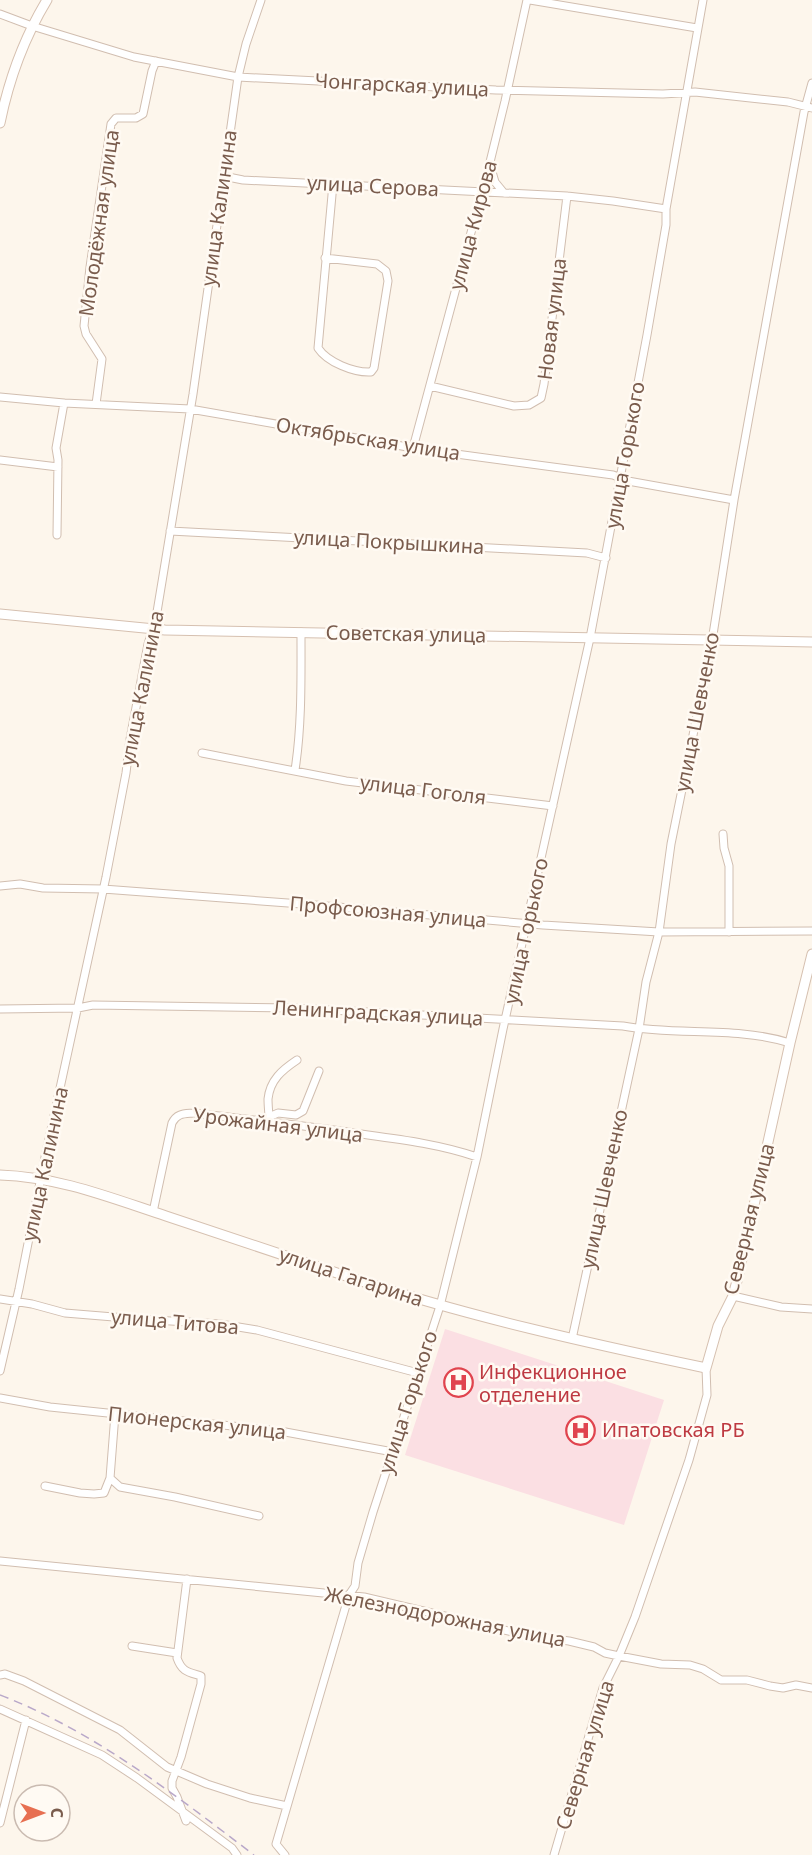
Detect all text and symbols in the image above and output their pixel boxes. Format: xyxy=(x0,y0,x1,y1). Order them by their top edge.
street label: Чонгарская улица xyxy=(314,66,490,103)
street label: Молодёжная улица xyxy=(72,128,125,318)
street label: улица Калинина xyxy=(194,128,243,288)
street label: улица Кирова xyxy=(442,157,503,293)
street label: улица Серова xyxy=(306,169,440,202)
street label: Новая улица xyxy=(531,256,572,381)
street label: улица Горького xyxy=(598,379,651,531)
street label: Октябрьская улица xyxy=(274,411,462,466)
street label: улица Покрышкина xyxy=(293,523,485,560)
street label: улица Калинина xyxy=(113,608,170,768)
street label: Советская улица xyxy=(326,619,486,648)
street label: улица Шевченко xyxy=(668,630,725,794)
street label: улица Гоголя xyxy=(358,768,488,811)
street label: улица Горького xyxy=(497,855,554,1006)
street label: Профсоюзная улица xyxy=(288,889,488,934)
street label: Ленинградская улица xyxy=(272,994,484,1031)
street label: улица Калинина xyxy=(15,1084,74,1244)
street label: Урожайная улица xyxy=(192,1101,365,1148)
street label: улица Шевченко xyxy=(573,1107,634,1271)
street label: Северная улица xyxy=(717,1140,780,1297)
street label: улица Гагарина xyxy=(276,1240,427,1313)
street label: улица Титова xyxy=(110,1302,240,1341)
street label: улица Горького xyxy=(372,1327,443,1477)
place label: Инфекционное отделение xyxy=(479,1358,627,1408)
hospital icon: Инфекционное отделение xyxy=(442,1367,474,1399)
street label: Пионерская улица xyxy=(107,1400,288,1445)
hospital icon: Ипатовская РБ xyxy=(565,1414,597,1446)
place label: Ипатовская РБ xyxy=(602,1416,745,1443)
street label: Железнодорожная улица xyxy=(322,1580,568,1653)
street label: Северная улица xyxy=(549,1677,620,1833)
north arrow xyxy=(12,1783,72,1843)
text: С xyxy=(46,1808,68,1818)

